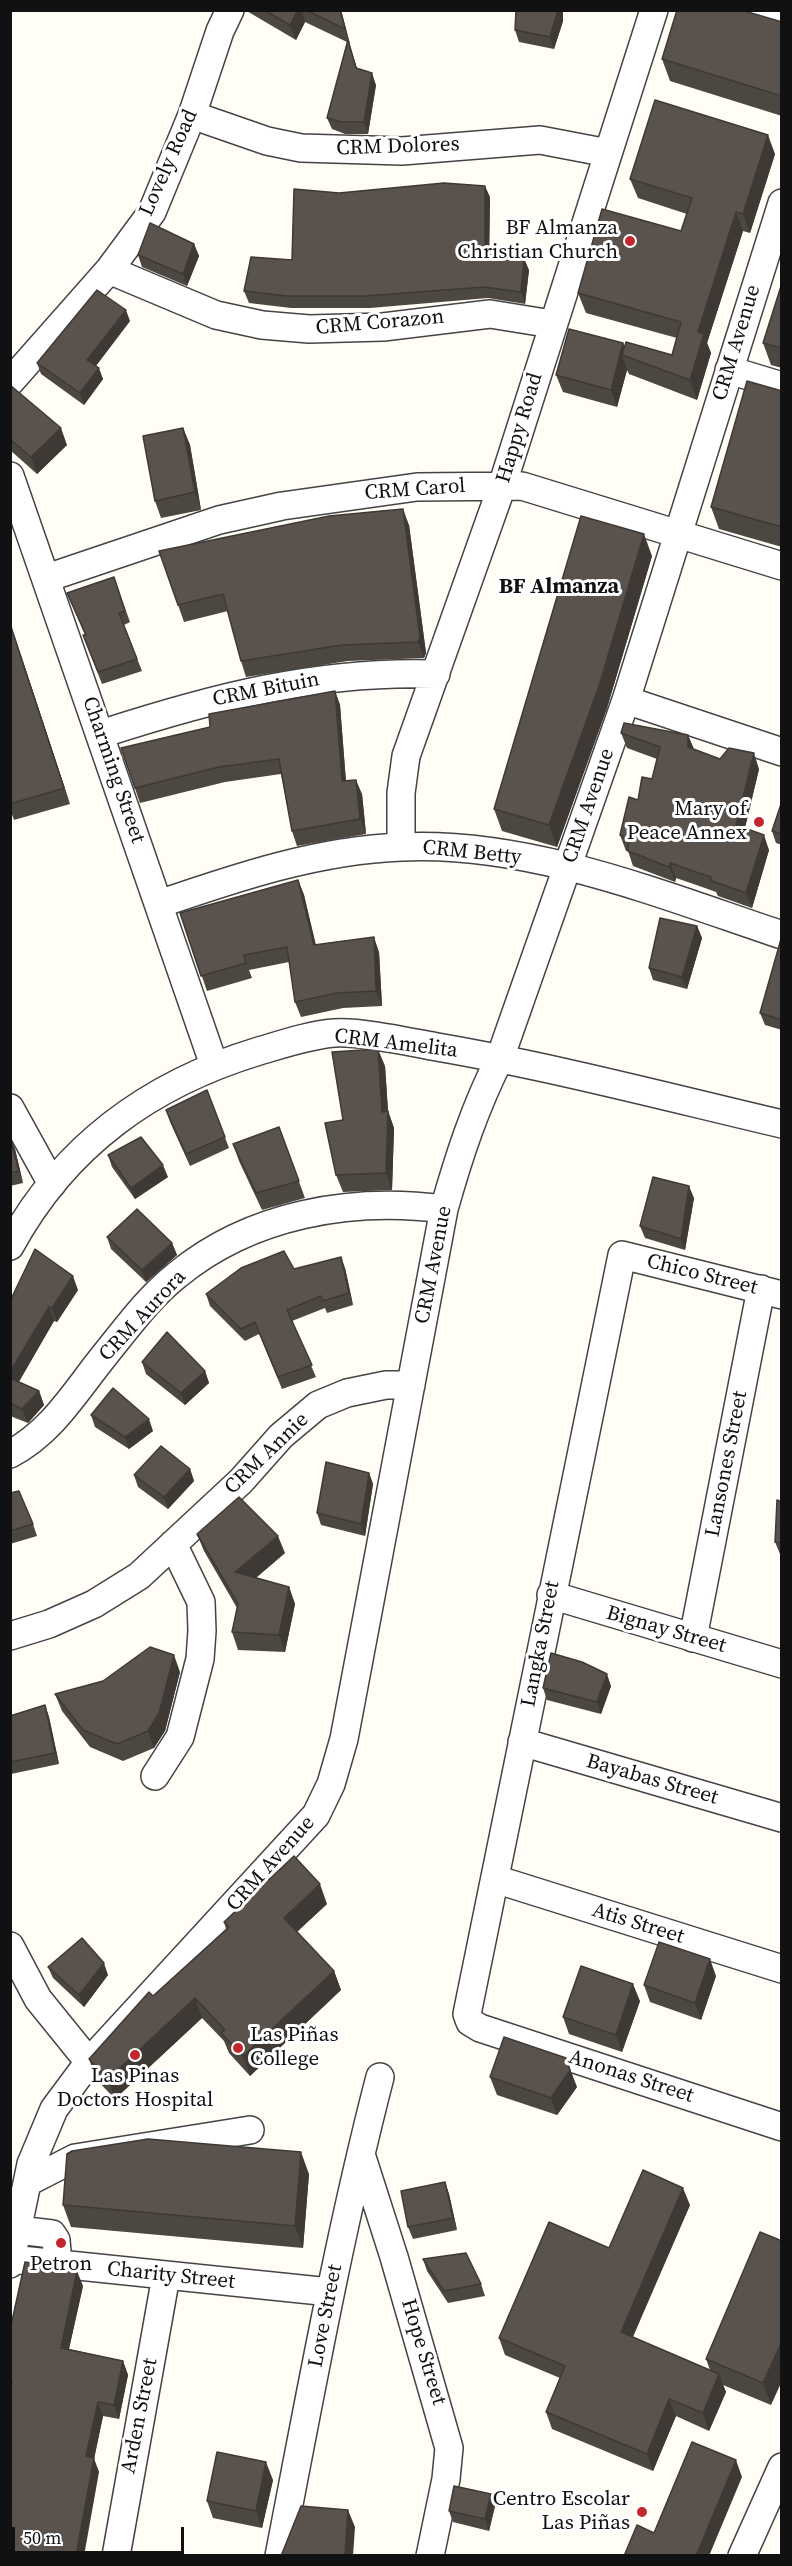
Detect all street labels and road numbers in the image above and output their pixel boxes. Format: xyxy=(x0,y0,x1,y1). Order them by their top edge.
street label: Lovely Road xyxy=(134,106,204,220)
street label: CRM Dolores xyxy=(336,132,460,162)
street label: CRM Avenue xyxy=(707,282,767,404)
street label: CRM Corazon xyxy=(315,305,445,341)
street label: Happy Road xyxy=(491,370,549,486)
street label: CRM Carol xyxy=(364,474,466,506)
street label: CRM Bituin xyxy=(210,667,322,713)
street label: Charming Street xyxy=(76,693,150,847)
street label: CRM Avenue xyxy=(558,745,620,867)
street label: CRM Betty xyxy=(421,835,523,871)
street label: CRM Amelita xyxy=(333,1024,459,1064)
street label: CRM Avenue xyxy=(410,1204,458,1326)
street label: Chico Street xyxy=(644,1249,760,1301)
street label: CRM Aurora xyxy=(94,1265,192,1367)
street label: Lansones Street xyxy=(700,1389,754,1539)
street label: CRM Annie xyxy=(220,1408,314,1500)
street label: Langka Street xyxy=(516,1579,566,1709)
street label: Bignay Street xyxy=(603,1601,729,1659)
street label: Bayabas Street xyxy=(583,1749,721,1811)
street label: CRM Avenue xyxy=(222,1811,320,1917)
street label: Atis Street xyxy=(589,1898,687,1950)
street label: Anonas Street xyxy=(565,2045,697,2109)
street label: Charity Street xyxy=(106,2257,236,2295)
street label: Love Street xyxy=(304,2262,348,2370)
street label: Hope Street xyxy=(395,2296,451,2408)
street label: Arden Street xyxy=(116,2356,164,2476)

